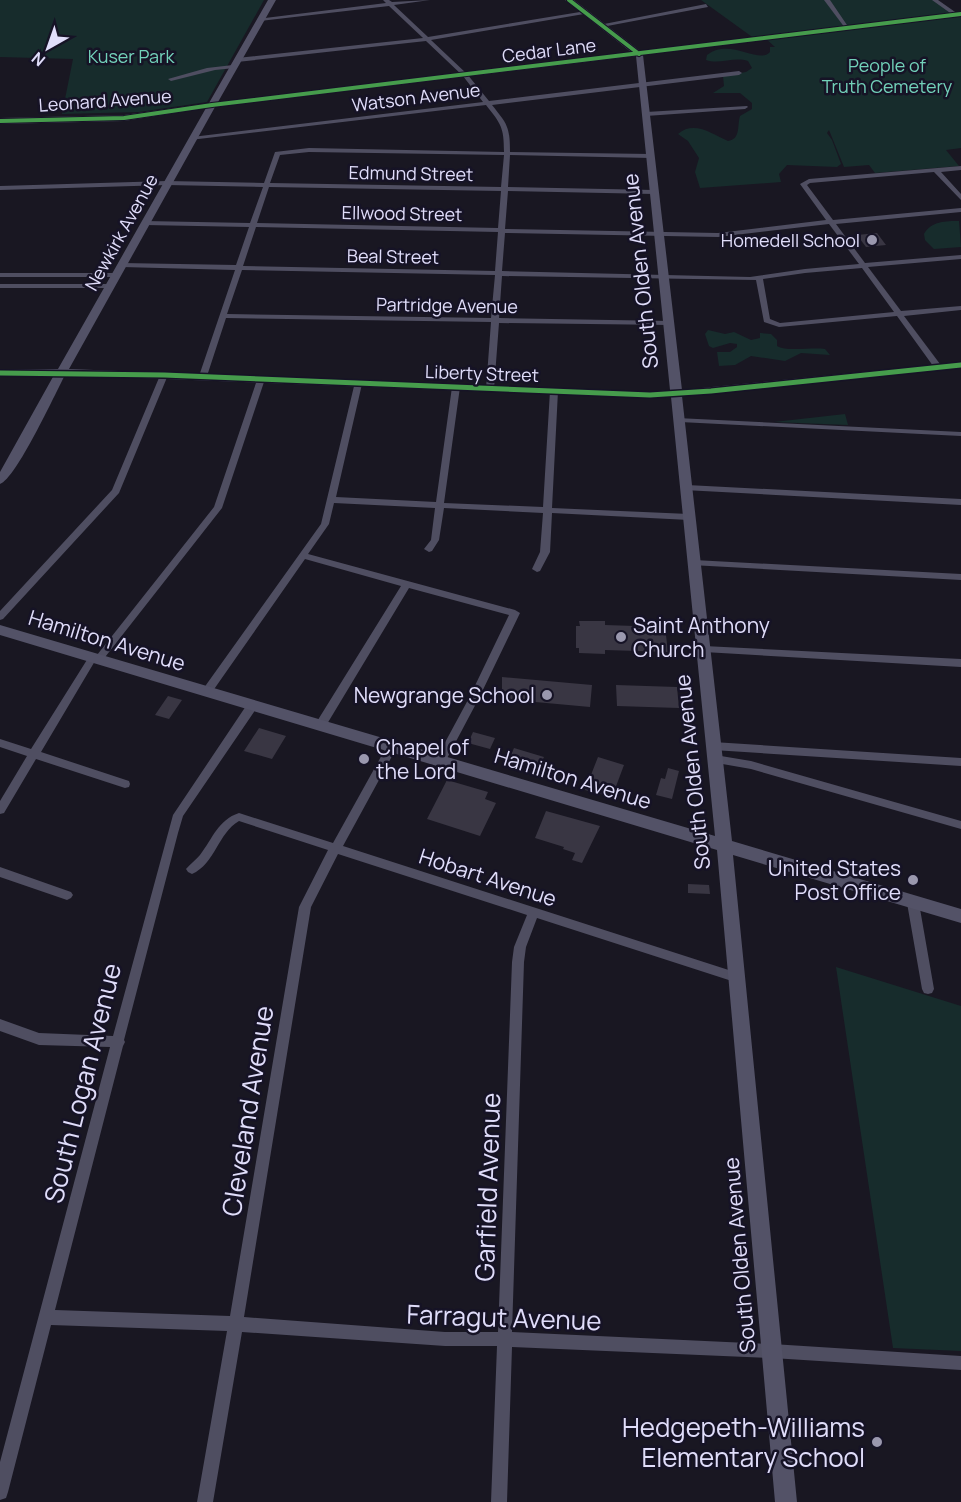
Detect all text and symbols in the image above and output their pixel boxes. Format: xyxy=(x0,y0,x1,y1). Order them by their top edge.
north arrow xyxy=(18,18,78,78)
street label: Cedar Lane xyxy=(501,32,597,68)
park label: Kuser Park xyxy=(88,44,175,68)
text: N xyxy=(27,47,50,72)
park label: People of Truth Cemetery xyxy=(822,53,953,98)
street label: Watson Avenue xyxy=(350,77,482,117)
street label: Leonard Avenue xyxy=(38,83,172,117)
street label: Edmund Street xyxy=(348,160,474,186)
street label: Newkirk Avenue xyxy=(79,169,163,295)
street label: South Olden Avenue xyxy=(616,172,664,370)
street label: Ellwood Street xyxy=(342,200,462,226)
place label: Homedell School xyxy=(721,228,860,252)
marker: Homedell School xyxy=(865,233,879,247)
street label: Beal Street xyxy=(347,243,439,269)
street label: Partridge Avenue xyxy=(376,292,518,318)
street label: Liberty Street xyxy=(425,359,539,387)
street label: Hamilton Avenue xyxy=(25,603,189,677)
place label: Saint Anthony Church xyxy=(633,611,770,663)
marker: Saint Anthony Church xyxy=(614,630,628,644)
street label: South Olden Avenue xyxy=(668,673,716,871)
place label: Newgrange School xyxy=(354,681,535,709)
marker: Newgrange School xyxy=(540,688,554,702)
place label: Chapel of the Lord xyxy=(376,733,469,785)
street label: Hamilton Avenue xyxy=(491,741,655,815)
marker: Chapel of the Lord xyxy=(357,752,371,766)
street label: Hobart Avenue xyxy=(416,842,560,912)
place label: United States Post Office xyxy=(768,854,901,906)
marker: United States Post Office xyxy=(906,873,920,887)
street label: South Logan Avenue xyxy=(35,959,129,1207)
street label: Cleveland Avenue xyxy=(213,1003,281,1219)
street label: Garfield Avenue xyxy=(466,1092,508,1282)
street label: South Olden Avenue xyxy=(717,1156,761,1354)
street label: Farragut Avenue xyxy=(406,1296,602,1338)
place label: Hedgepeth-Williams Elementary School xyxy=(622,1409,865,1475)
marker: Hedgepeth-Williams Elementary School xyxy=(870,1435,884,1449)

